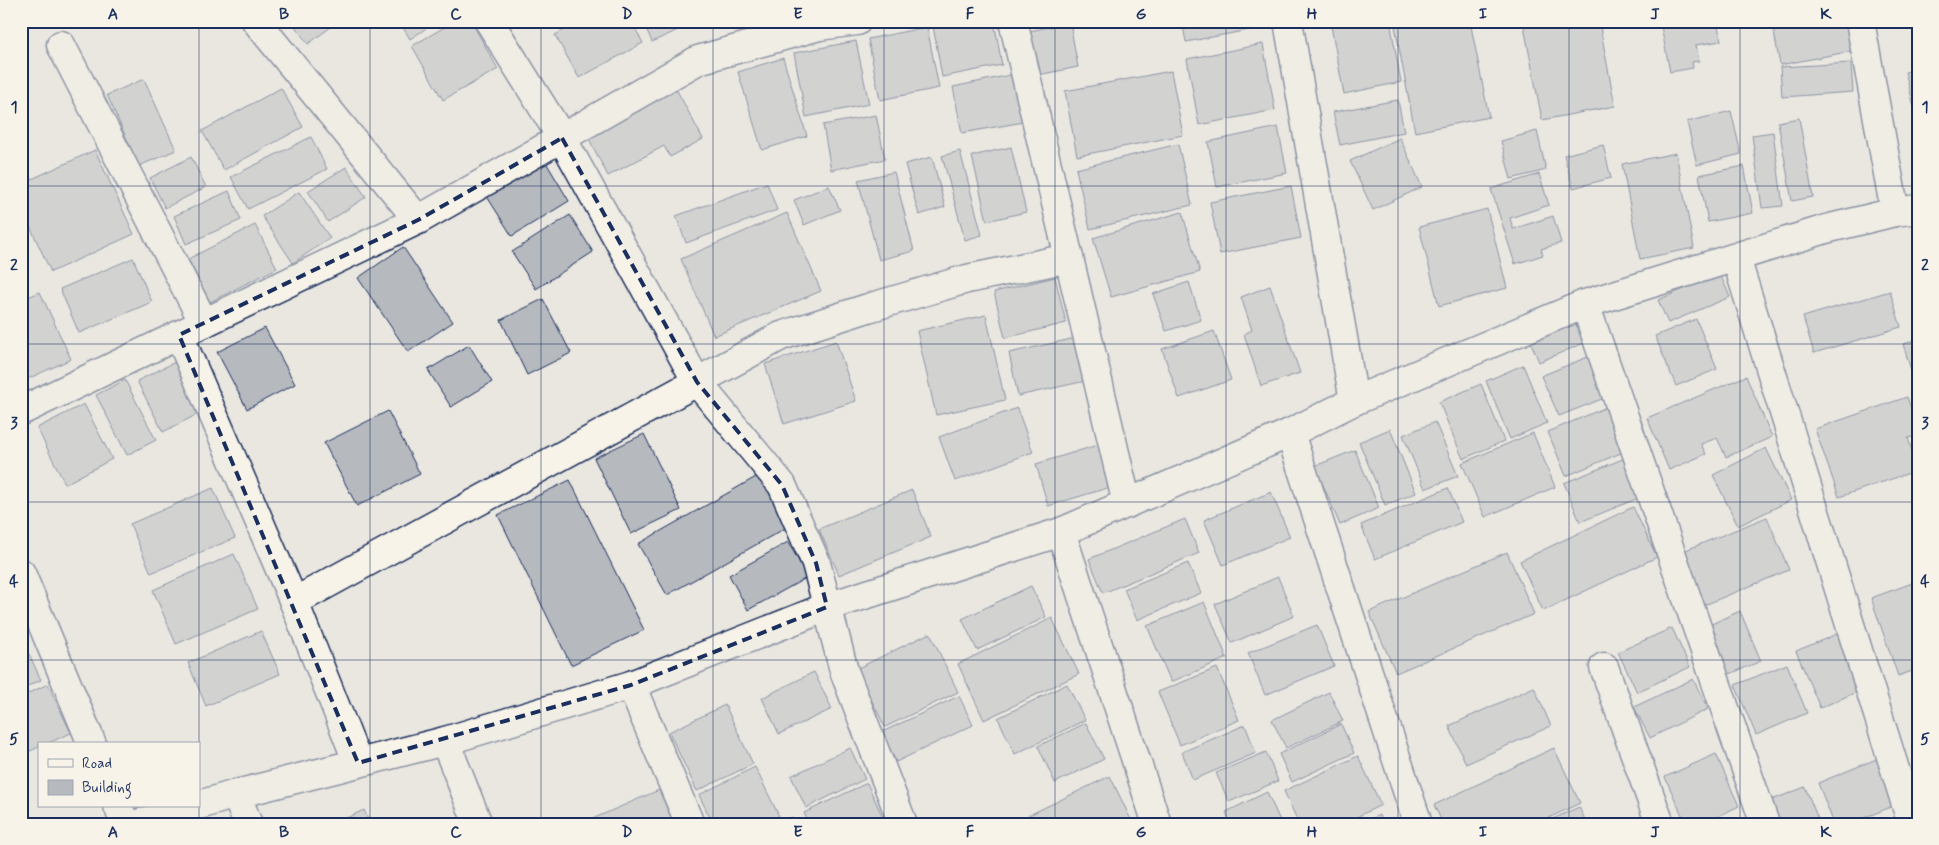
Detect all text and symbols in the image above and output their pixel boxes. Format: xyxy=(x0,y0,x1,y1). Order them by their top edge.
text: A xyxy=(108,4,118,25)
text: B xyxy=(279,4,289,25)
text: C xyxy=(450,4,462,25)
text: D xyxy=(621,4,633,25)
text: E xyxy=(793,4,803,25)
text: F xyxy=(966,4,975,25)
text: G xyxy=(1136,4,1147,25)
text: H xyxy=(1307,4,1318,25)
text: I xyxy=(1479,4,1488,25)
text: J xyxy=(1650,4,1660,25)
text: K xyxy=(1820,4,1832,25)
text: 1 xyxy=(10,97,18,118)
text: 1 xyxy=(1921,97,1929,118)
text: 2 xyxy=(10,255,18,276)
text: 2 xyxy=(1921,255,1929,276)
text: 3 xyxy=(10,413,18,434)
text: 3 xyxy=(1921,413,1929,434)
text: 4 xyxy=(9,571,19,592)
text: 4 xyxy=(1920,571,1930,592)
text: 5 xyxy=(9,729,19,750)
text: 5 xyxy=(1920,729,1930,750)
legend xyxy=(38,742,200,808)
text: Road xyxy=(82,754,112,774)
text: Building xyxy=(82,778,132,799)
text: A xyxy=(108,822,118,843)
text: B xyxy=(279,822,289,843)
text: C xyxy=(450,822,462,843)
text: D xyxy=(621,822,633,843)
text: E xyxy=(793,822,803,843)
text: F xyxy=(966,822,975,843)
text: G xyxy=(1136,822,1147,843)
text: H xyxy=(1307,822,1318,843)
text: I xyxy=(1479,822,1488,843)
text: J xyxy=(1650,822,1660,843)
text: K xyxy=(1820,822,1832,843)

